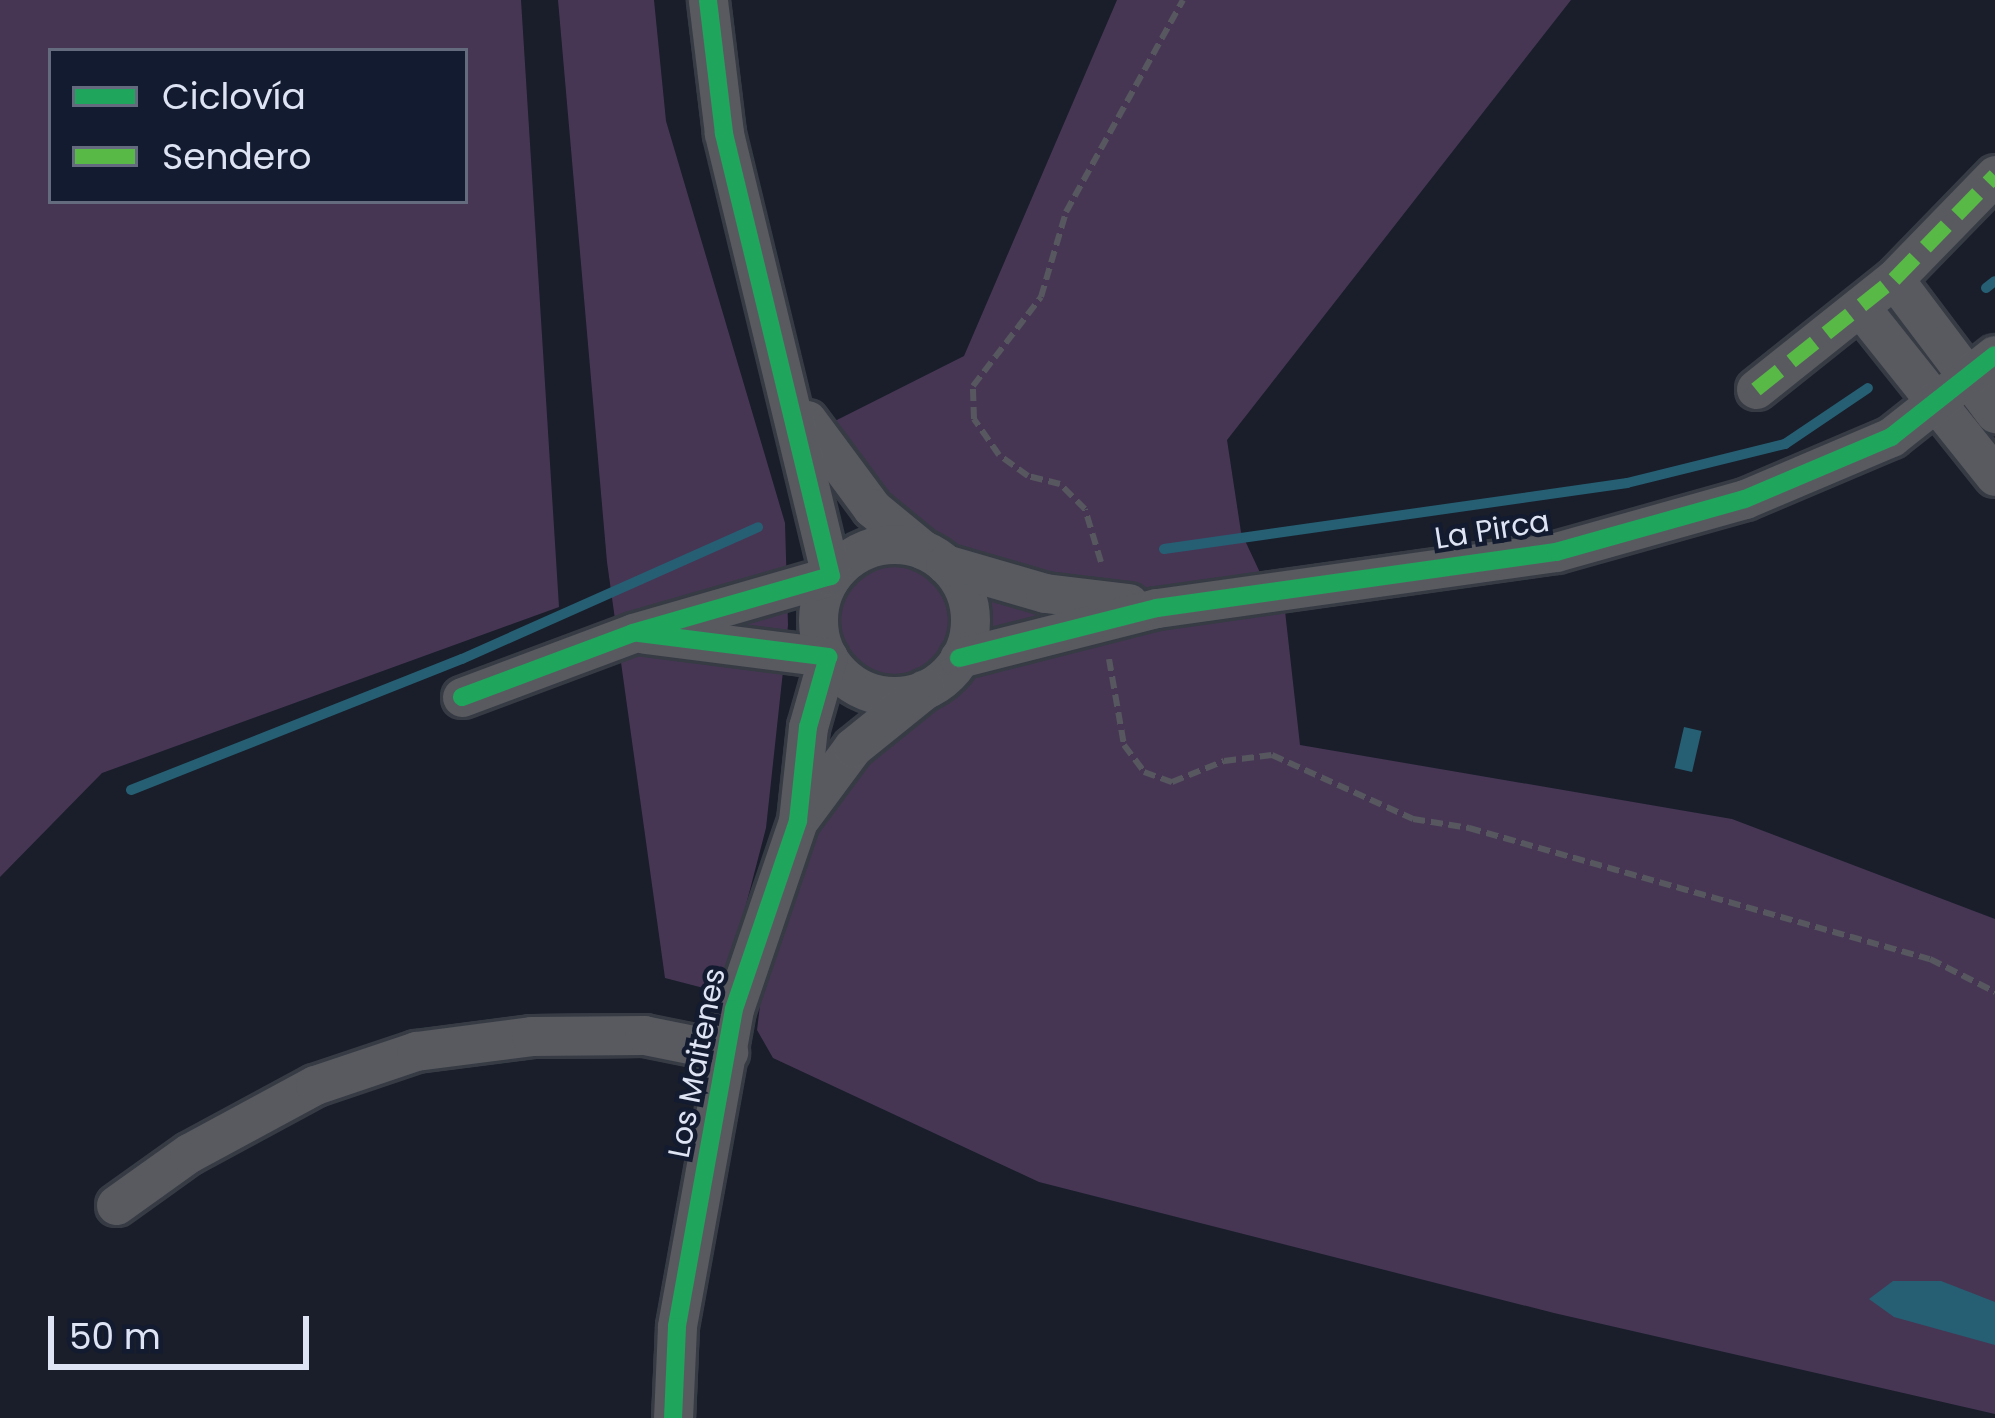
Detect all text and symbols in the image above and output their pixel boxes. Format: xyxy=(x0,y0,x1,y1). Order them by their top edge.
legend xyxy=(48,48,468,204)
text: Ciclovía xyxy=(162,71,306,122)
text: Sendero xyxy=(162,131,312,182)
street label: La Pirca xyxy=(1432,503,1552,557)
street label: Los Maitenes xyxy=(661,965,733,1161)
scale bar xyxy=(54,1292,315,1366)
text: 50 m xyxy=(69,1311,161,1362)

